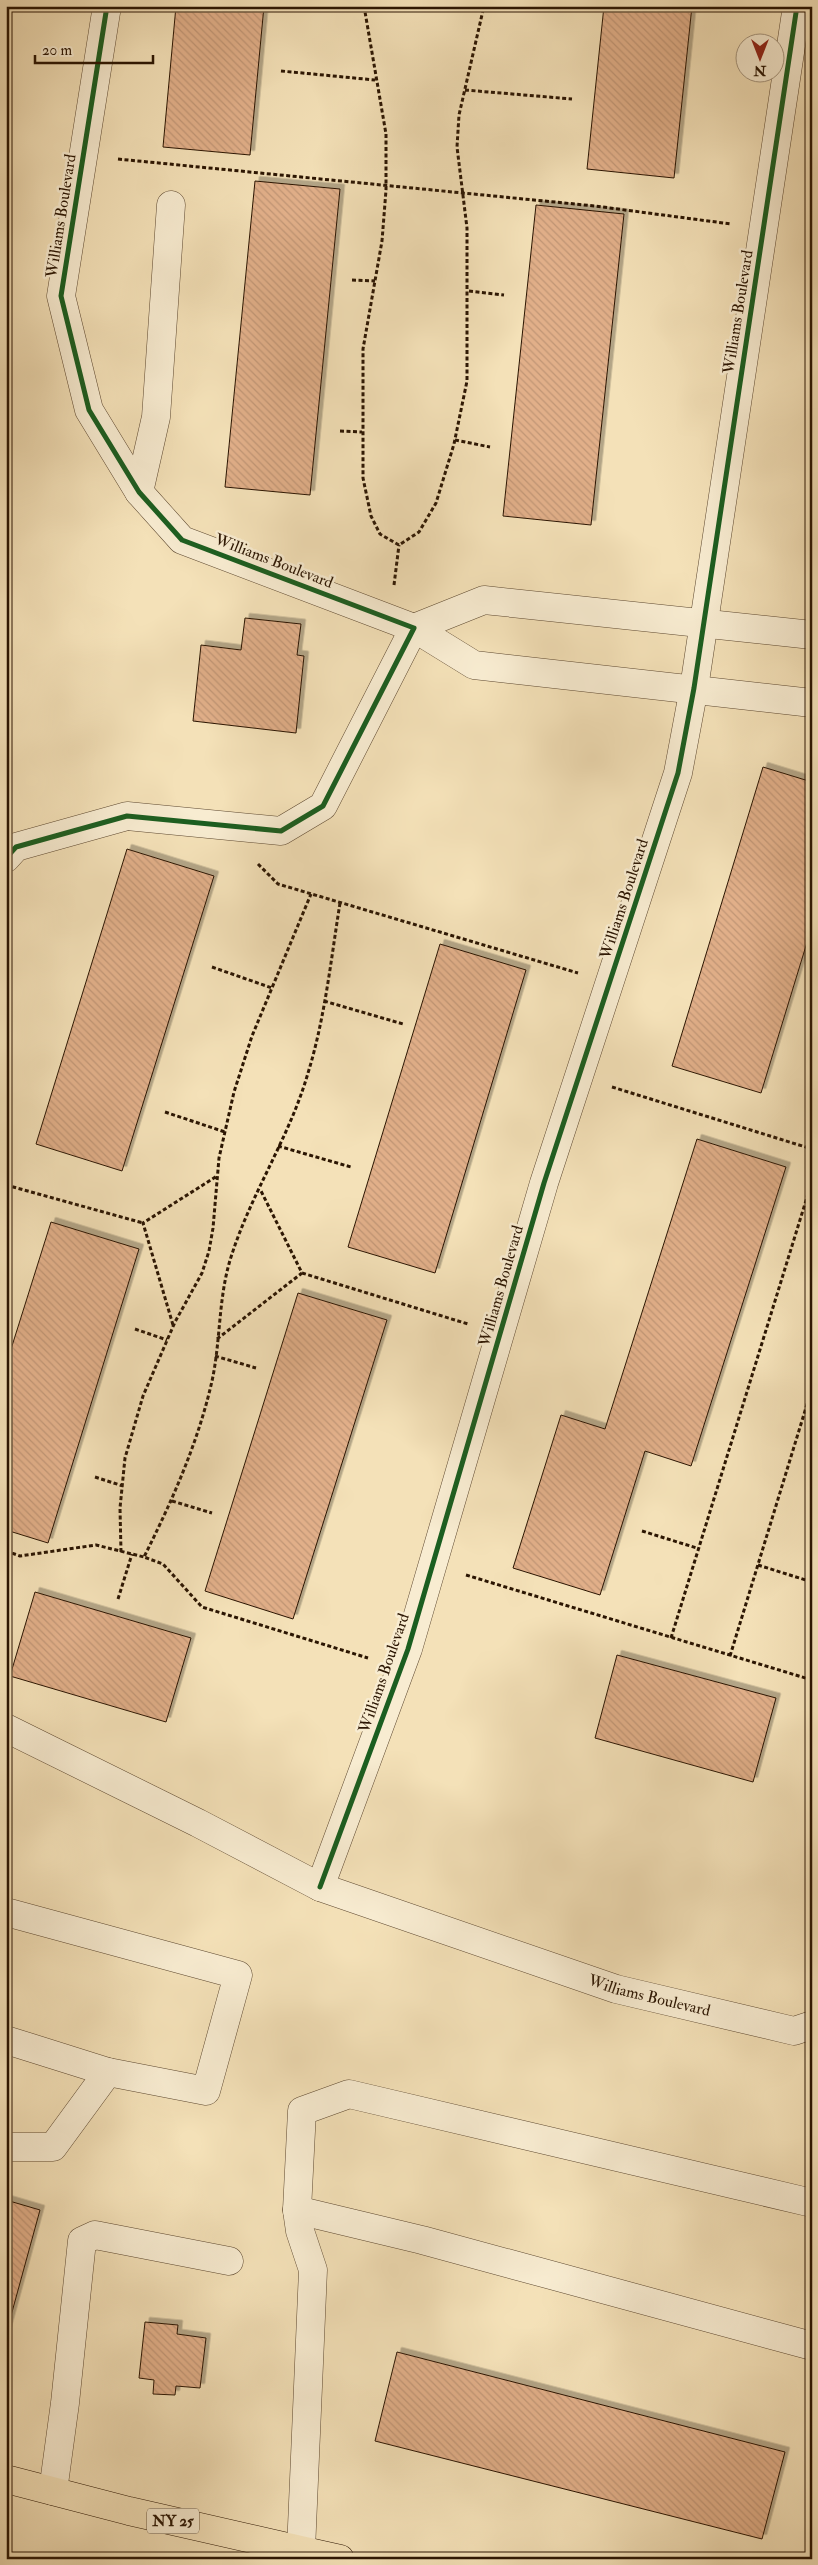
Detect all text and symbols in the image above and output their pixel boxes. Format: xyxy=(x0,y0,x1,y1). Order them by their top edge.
scale bar xyxy=(35,32,152,64)
north arrow xyxy=(736,32,786,82)
text: 20 m xyxy=(42,41,72,60)
text: N xyxy=(753,62,767,79)
street label: Williams Boulevard xyxy=(41,152,81,280)
street label: Williams Boulevard xyxy=(718,248,758,376)
street label: Williams Boulevard xyxy=(211,529,336,593)
street label: Williams Boulevard xyxy=(595,836,653,963)
street label: Williams Boulevard xyxy=(474,1223,528,1350)
street label: Williams Boulevard xyxy=(354,1610,414,1736)
street label: Williams Boulevard xyxy=(585,1970,712,2021)
road number: NY 25 xyxy=(147,2508,199,2534)

